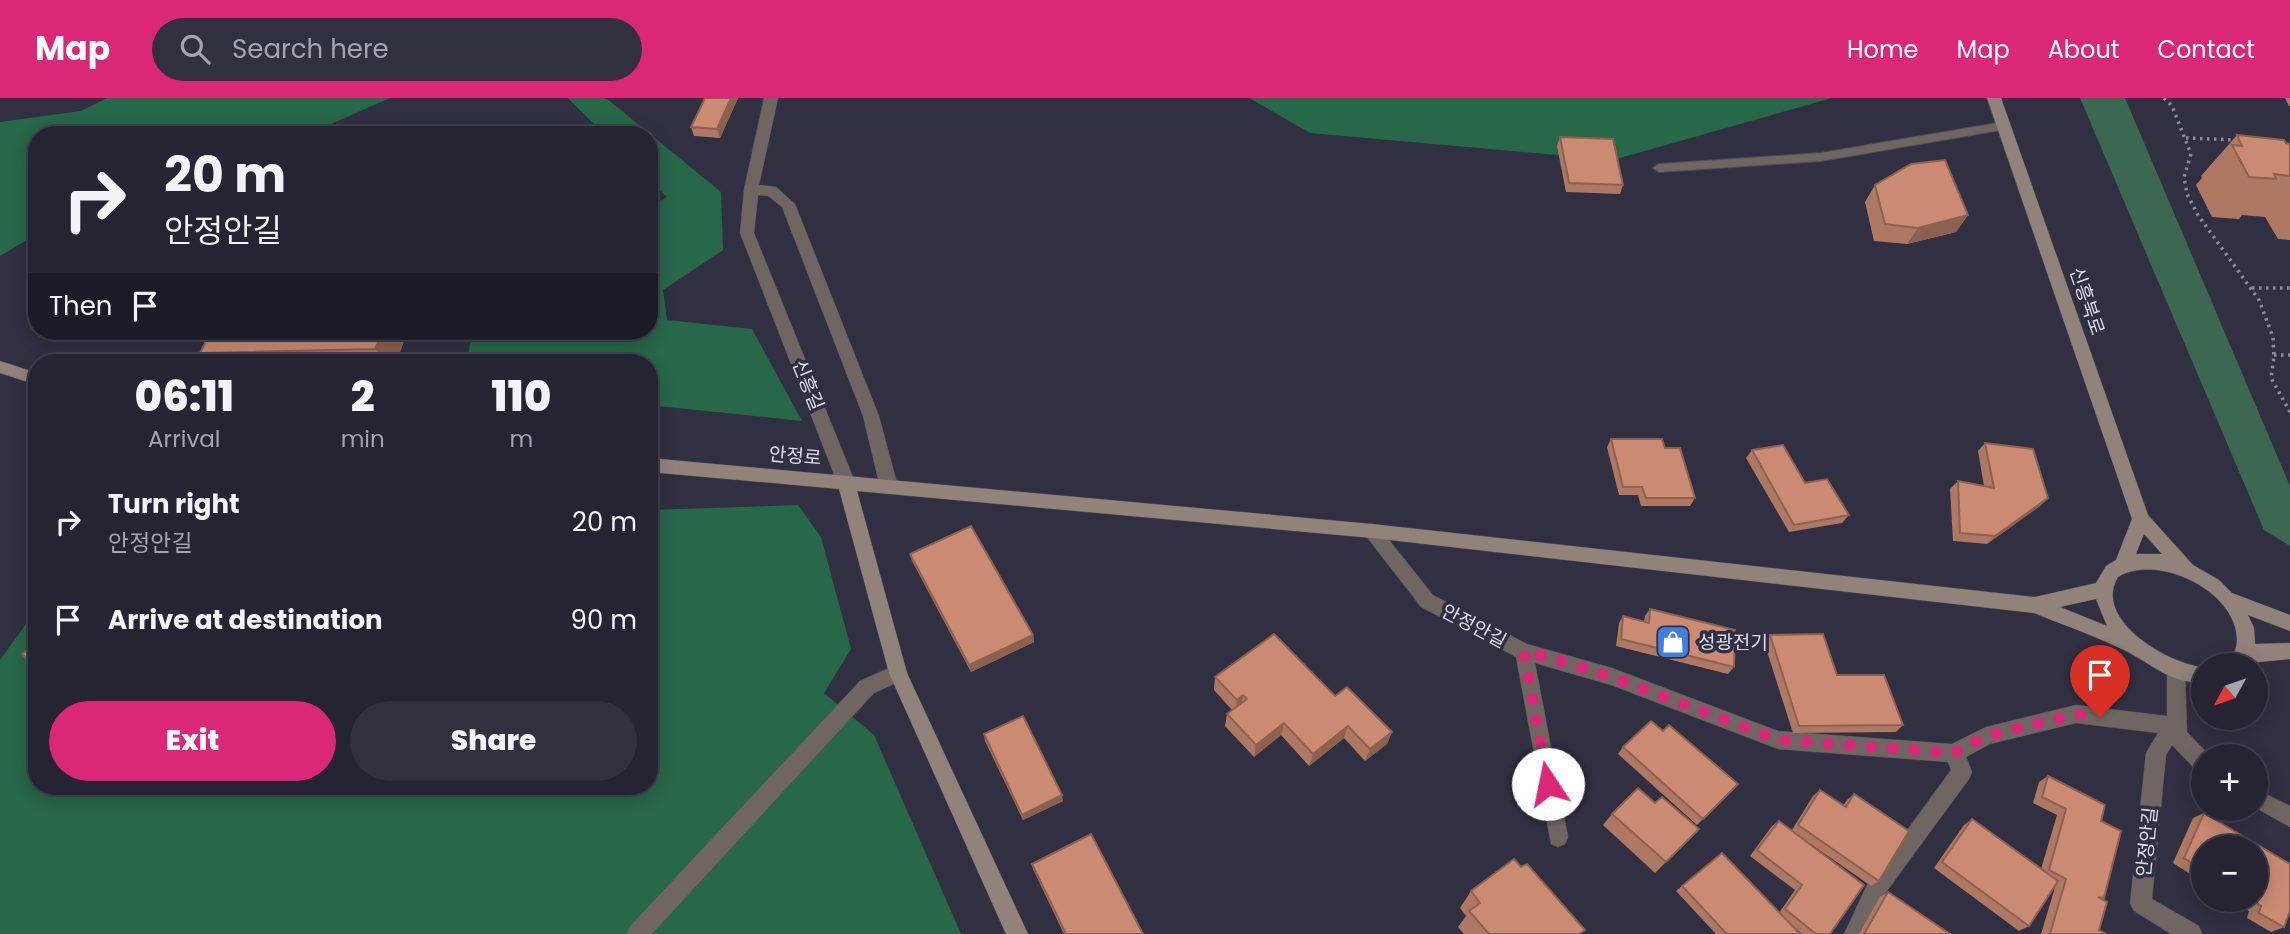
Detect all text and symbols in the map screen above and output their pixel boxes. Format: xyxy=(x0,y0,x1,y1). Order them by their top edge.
search box xyxy=(152,18,642,81)
text: Map xyxy=(35,25,110,72)
icon: search xyxy=(176,30,214,68)
text: Search here xyxy=(232,31,389,67)
text: Home xyxy=(1847,33,1919,66)
text: Map xyxy=(1957,33,2010,66)
text: About xyxy=(2048,33,2119,66)
text: Contact xyxy=(2157,33,2255,66)
text: 20 m xyxy=(164,141,286,209)
icon: right xyxy=(49,154,140,245)
text: 안정안길 xyxy=(164,208,282,253)
street label: 신흥북로 xyxy=(2063,264,2111,338)
icon: arrive xyxy=(126,287,164,325)
text: Then xyxy=(49,288,112,324)
street label: 신흥길 xyxy=(786,356,830,414)
text: 06:11 xyxy=(135,367,234,426)
text: 2 xyxy=(351,367,375,426)
text: 110 xyxy=(491,367,551,426)
text: Arrival xyxy=(148,423,221,455)
text: min xyxy=(341,423,385,455)
text: m xyxy=(509,423,533,455)
street label: 안정로 xyxy=(768,440,822,472)
text: Turn right xyxy=(108,486,240,522)
icon: right xyxy=(49,503,87,541)
text: 20 m xyxy=(572,504,637,540)
text: 안정안길 xyxy=(108,527,193,559)
street label: 안정안길 xyxy=(1437,598,1511,654)
icon: arrive xyxy=(49,601,87,639)
text: Arrive at destination xyxy=(108,602,383,638)
text: 90 m xyxy=(571,602,637,638)
shop icon: 성광전기 xyxy=(1654,623,1692,661)
place label: 성광전기 xyxy=(1698,629,1768,656)
pin xyxy=(2070,645,2130,717)
north arrow xyxy=(2191,653,2268,730)
map controls xyxy=(2191,653,2268,912)
icon: arrive xyxy=(2081,656,2119,694)
button: Exit xyxy=(49,701,336,781)
button: Share xyxy=(350,701,637,781)
button: + xyxy=(2191,744,2268,821)
position arrow xyxy=(1511,747,1585,821)
street label: 안정안길 xyxy=(2130,806,2164,878)
button: − xyxy=(2191,835,2268,912)

